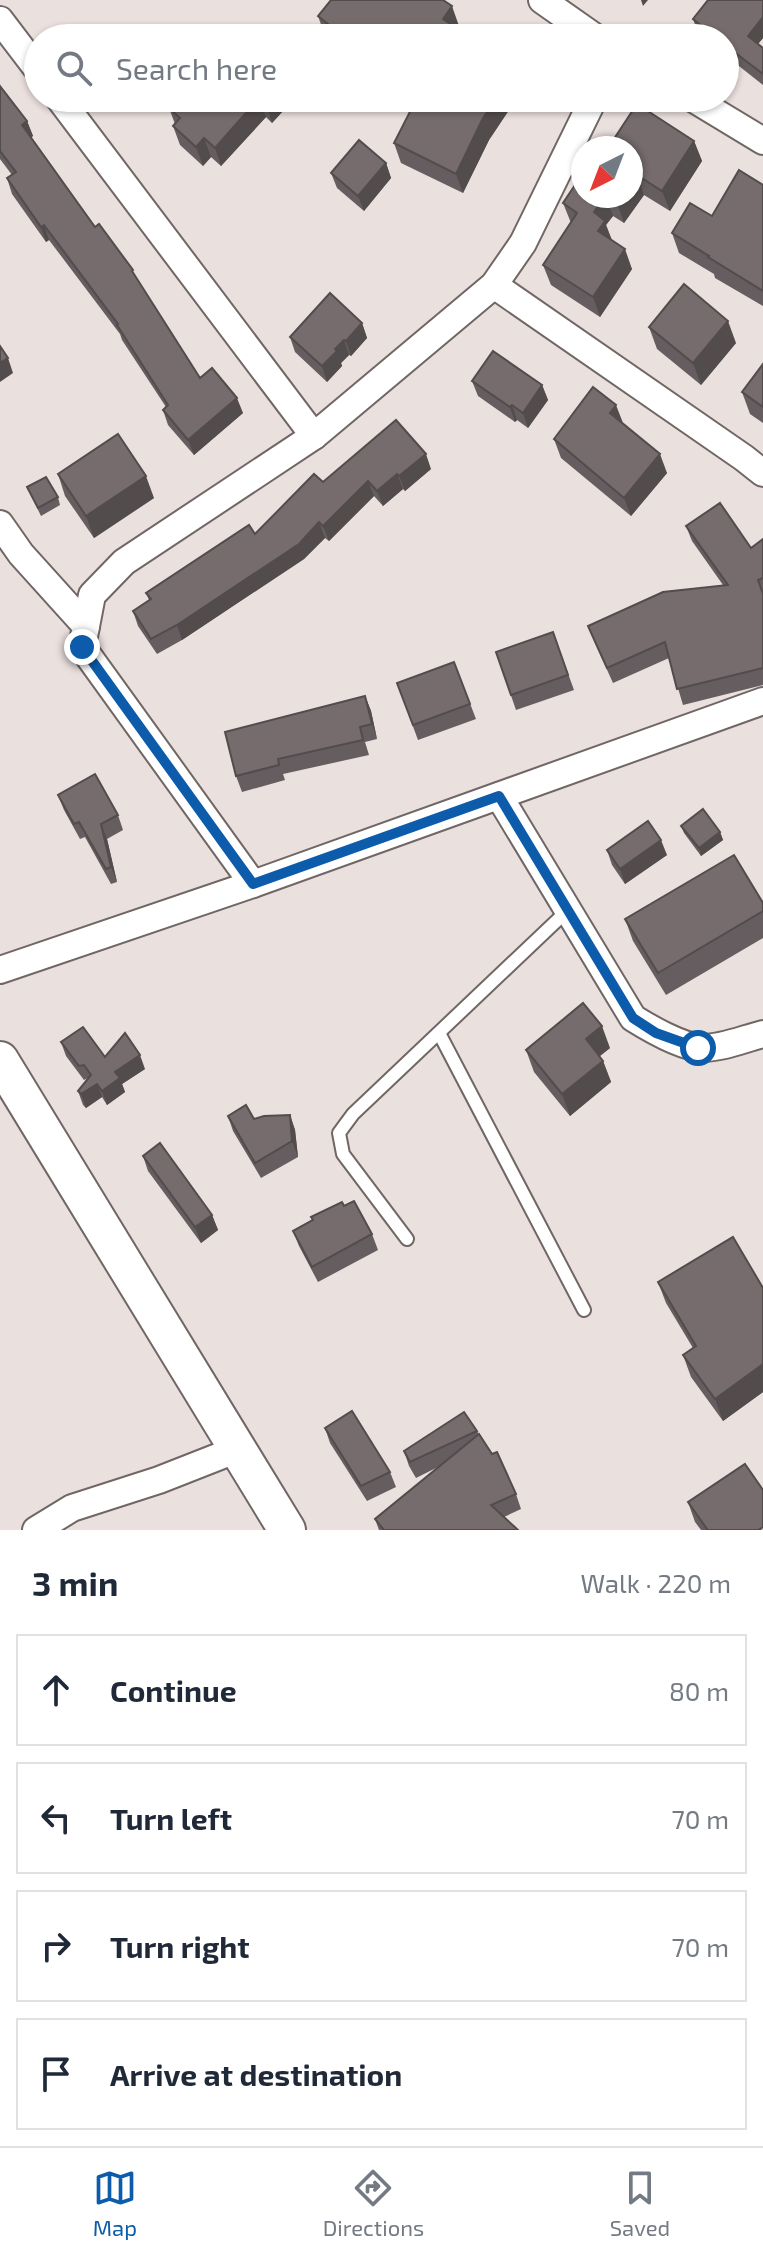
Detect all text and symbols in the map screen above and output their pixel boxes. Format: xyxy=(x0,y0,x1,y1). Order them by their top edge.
search box xyxy=(24,24,739,112)
icon: search xyxy=(52,46,96,90)
text: Search here xyxy=(116,50,277,86)
north arrow xyxy=(571,136,643,208)
route end xyxy=(64,629,100,665)
route start xyxy=(680,1030,716,1066)
text: 3 min xyxy=(32,1562,118,1603)
text: Walk · 220 m xyxy=(580,1567,731,1598)
icon: ahead xyxy=(34,1668,78,1712)
text: Continue xyxy=(110,1672,237,1708)
text: 80 m xyxy=(669,1675,729,1706)
icon: left xyxy=(34,1796,78,1840)
text: Turn left xyxy=(110,1800,232,1836)
text: 70 m xyxy=(671,1803,729,1834)
icon: right xyxy=(34,1924,78,1968)
text: Turn right xyxy=(110,1928,250,1964)
text: 70 m xyxy=(671,1931,729,1962)
icon: arrive xyxy=(34,2052,78,2096)
text: Arrive at destination xyxy=(110,2056,402,2092)
tab: Map xyxy=(93,2166,137,2240)
tab: Directions xyxy=(323,2166,424,2240)
tab: Saved xyxy=(610,2166,670,2240)

